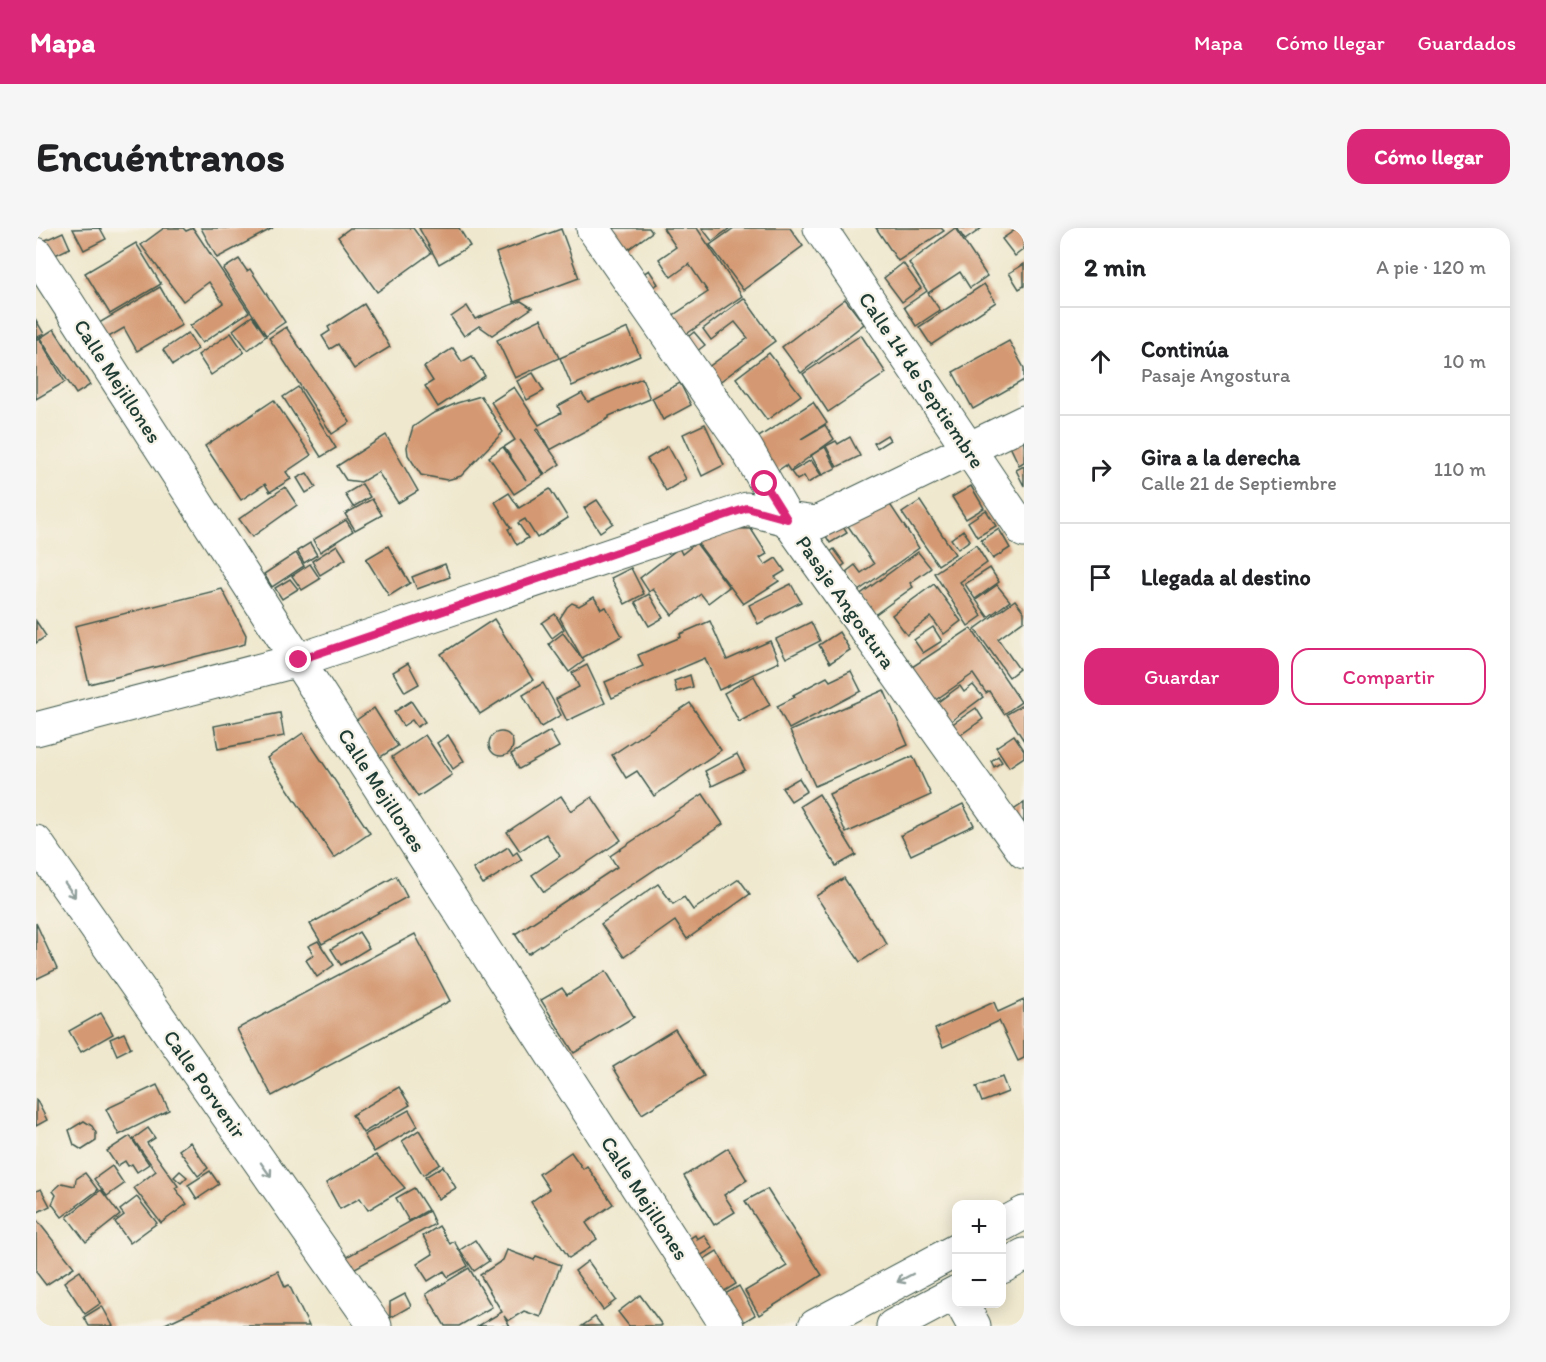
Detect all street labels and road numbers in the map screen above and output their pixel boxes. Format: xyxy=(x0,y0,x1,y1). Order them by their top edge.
street label: Calle 14 de Septiembre xyxy=(854,287,990,473)
street label: Calle Mejillones xyxy=(69,314,167,448)
street label: Pasaje Angostura xyxy=(791,531,901,673)
street label: Calle Mejillones xyxy=(333,723,431,857)
street label: Calle Porvenir xyxy=(158,1025,252,1144)
street label: Calle Mejillones xyxy=(596,1131,694,1265)

